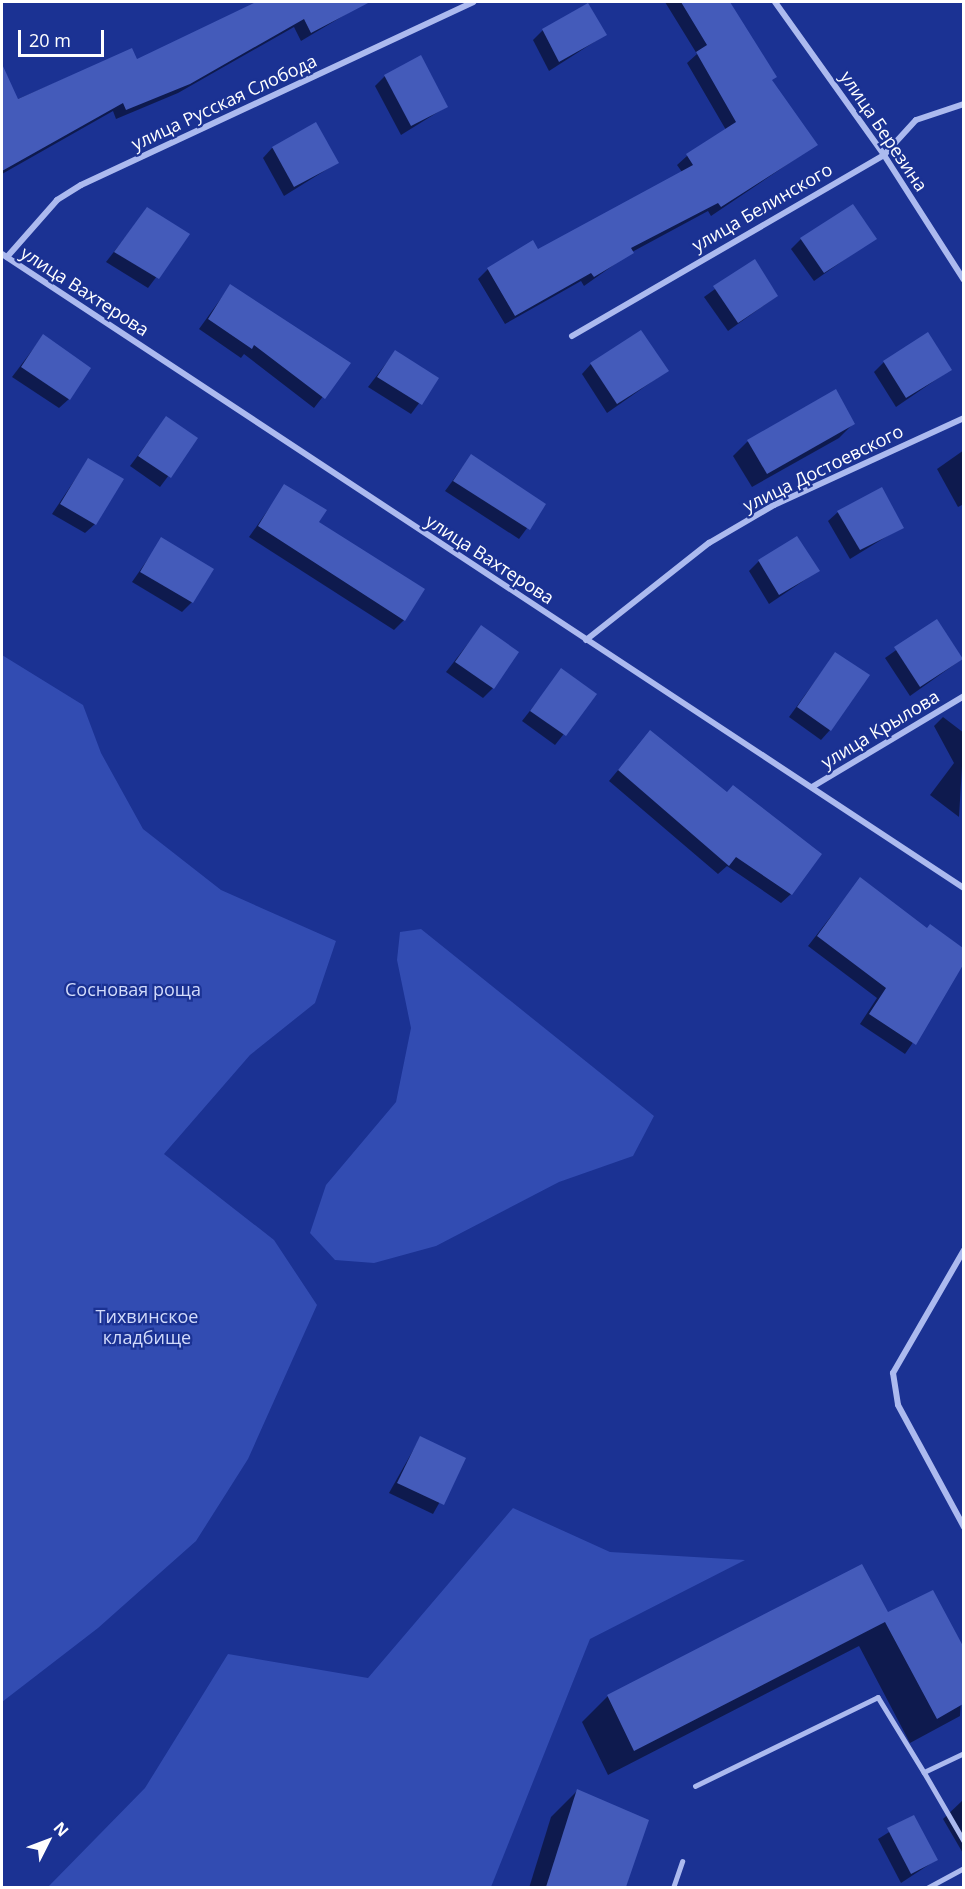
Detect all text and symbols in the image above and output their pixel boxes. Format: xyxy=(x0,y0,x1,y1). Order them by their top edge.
scale bar xyxy=(21,18,106,56)
text: 20 m xyxy=(29,28,71,52)
street label: улица Русская Слобода xyxy=(128,50,320,154)
street label: улица Березина xyxy=(836,67,932,195)
street label: улица Белинского xyxy=(688,158,836,256)
street label: улица Вахтерова xyxy=(17,241,153,341)
street label: улица Достоевского xyxy=(739,420,907,516)
street label: улица Вахтерова xyxy=(422,509,558,609)
street label: улица Крылова xyxy=(817,685,943,773)
park label: Сосновая роща xyxy=(65,978,201,1000)
park label: Тихвинское кладбище xyxy=(96,1306,198,1348)
north arrow xyxy=(18,1811,78,1871)
text: N xyxy=(49,1817,74,1841)

